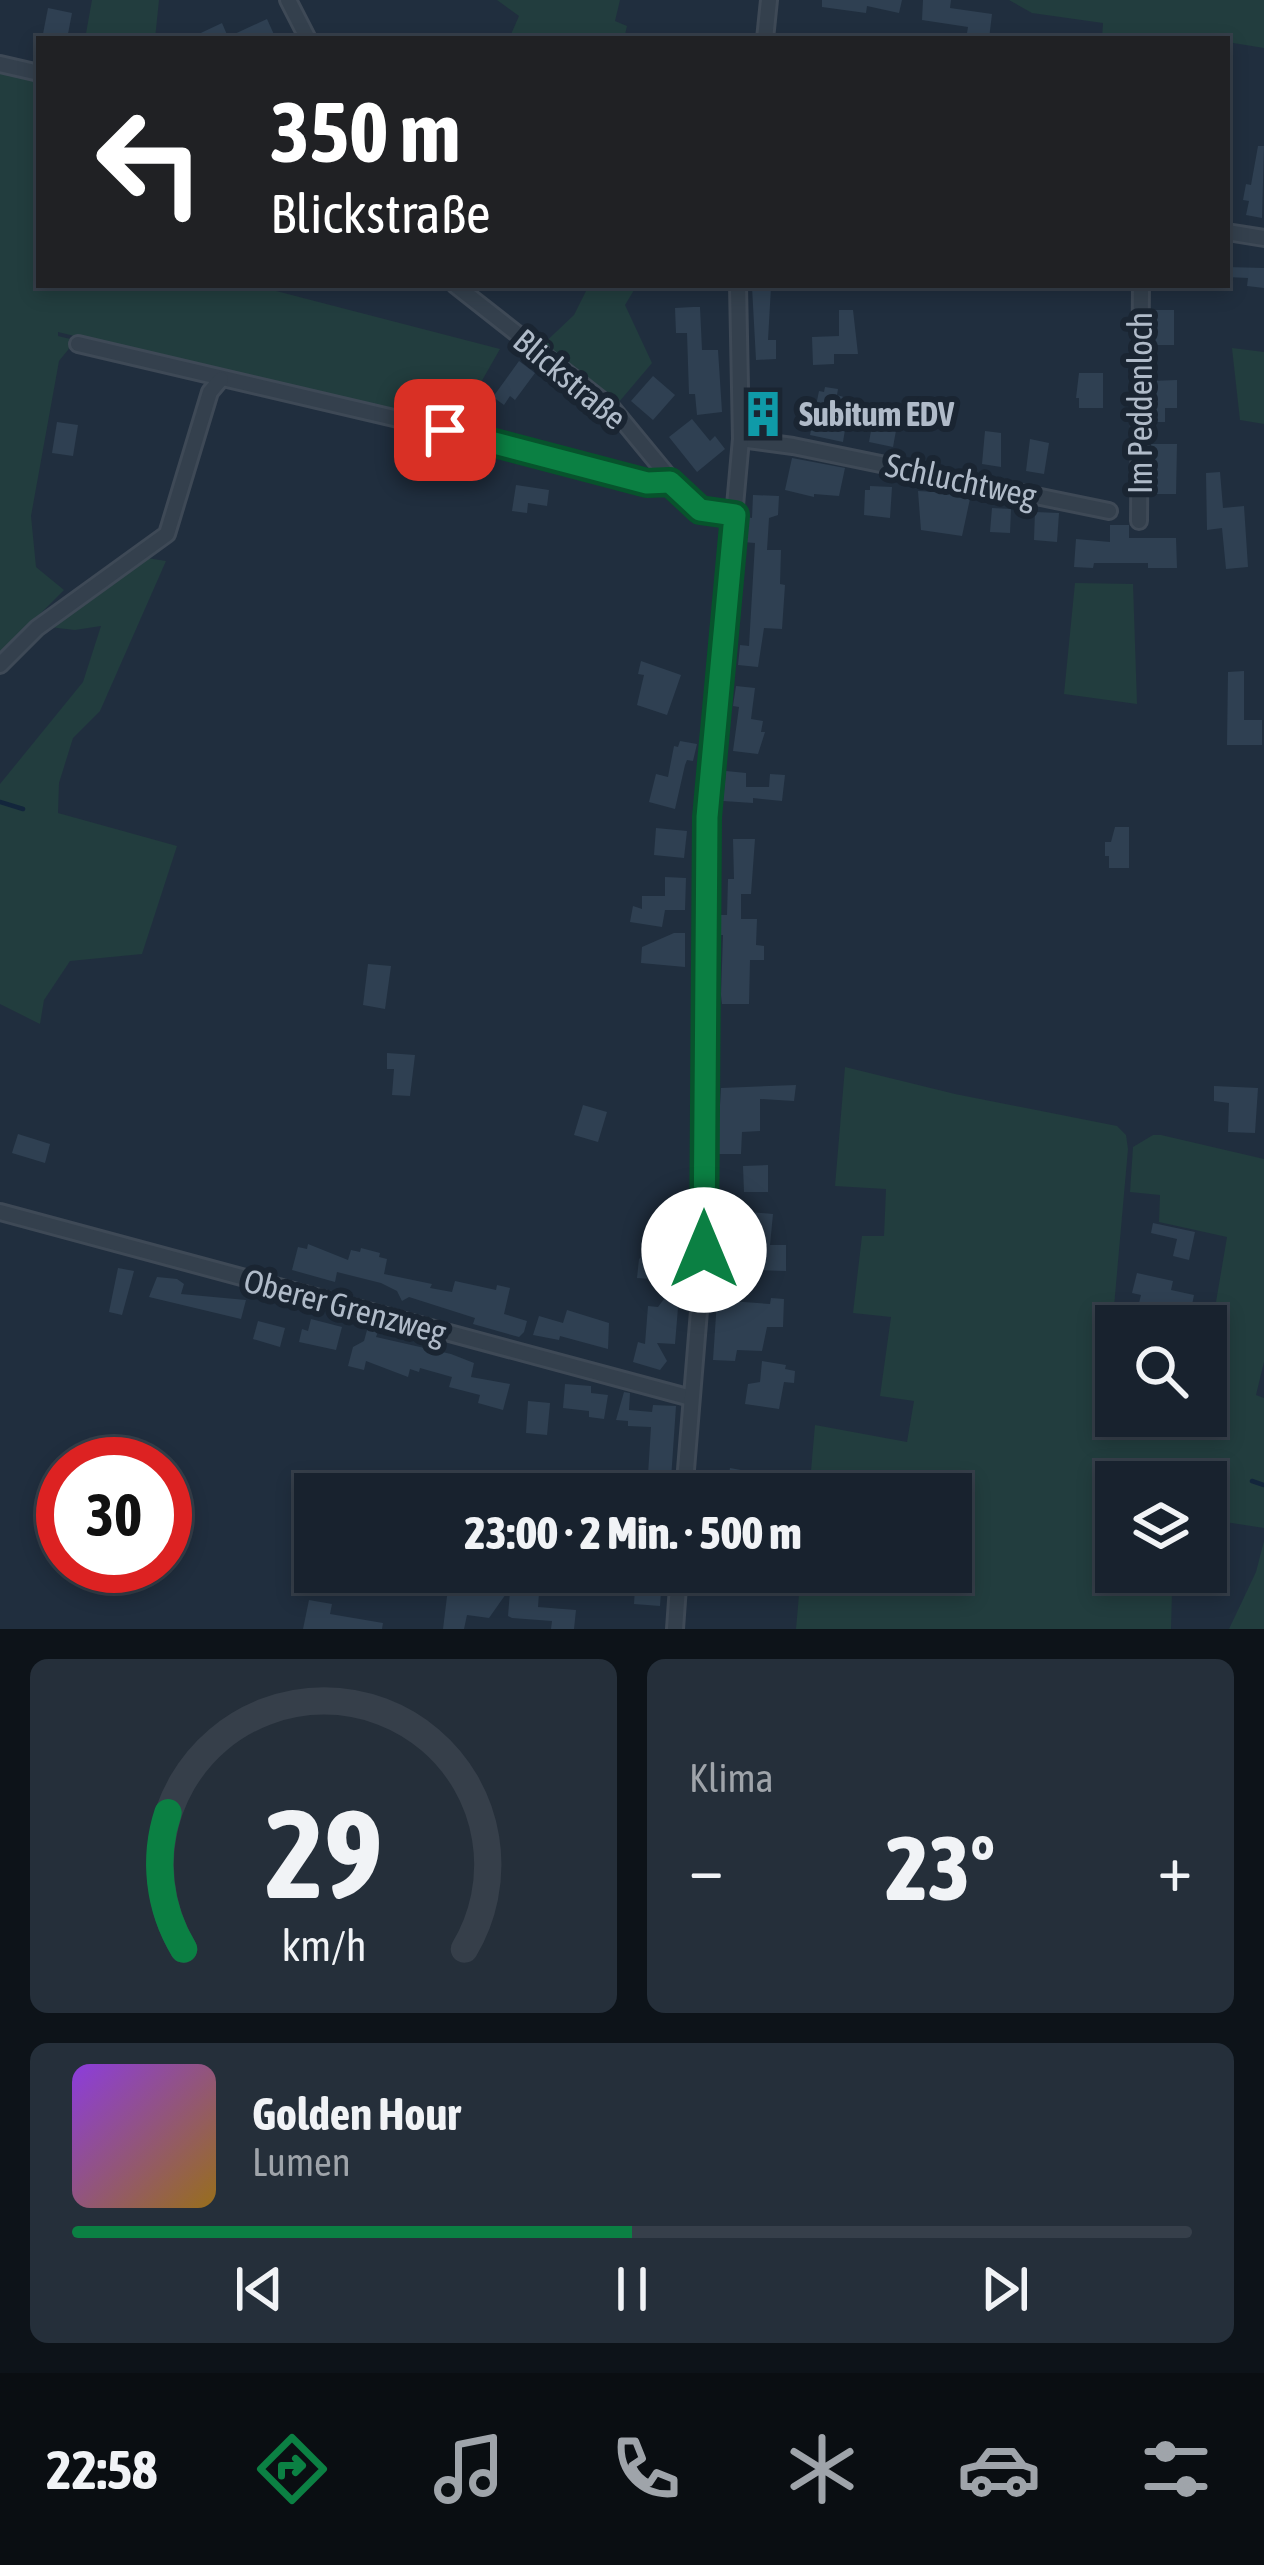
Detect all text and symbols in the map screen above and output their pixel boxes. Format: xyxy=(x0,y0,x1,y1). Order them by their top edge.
icon: left xyxy=(72,84,228,240)
text: 350 m xyxy=(270,84,460,180)
text: Blickstraße xyxy=(270,183,491,244)
street label: Im Peddenloch xyxy=(1121,312,1159,494)
street label: Blickstraße xyxy=(506,321,634,437)
pin xyxy=(394,379,496,481)
building icon: Subitum EDV xyxy=(738,389,788,439)
place label: Subitum EDV xyxy=(799,395,955,433)
icon: arrive xyxy=(412,397,478,463)
street label: Schluchtweg xyxy=(882,446,1041,515)
position arrow xyxy=(641,1187,767,1313)
street label: Oberer Grenzweg xyxy=(240,1261,451,1351)
map controls xyxy=(1095,1305,1227,1593)
button: search xyxy=(1095,1305,1227,1437)
speed limit sign: 30 xyxy=(36,1437,192,1593)
button: layers xyxy=(1095,1461,1227,1593)
text: 23:00 · 2 Min. · 500 m xyxy=(464,1507,802,1559)
text: Klima xyxy=(689,1756,774,1800)
text: 29 xyxy=(265,1781,382,1924)
text: 23° xyxy=(886,1816,995,1919)
text: − xyxy=(689,1829,723,1905)
text: + xyxy=(1158,1829,1192,1905)
text: km/h xyxy=(281,1921,366,1970)
text: Golden Hour xyxy=(252,2088,461,2140)
text: Lumen xyxy=(252,2140,351,2184)
icon: previous xyxy=(226,2256,292,2322)
icon: pause xyxy=(599,2256,665,2322)
icon: next xyxy=(972,2256,1038,2322)
icon: directions xyxy=(250,2427,334,2511)
icon: music xyxy=(427,2427,511,2511)
icon: phone xyxy=(604,2427,688,2511)
icon: climate xyxy=(780,2427,864,2511)
icon: car xyxy=(957,2427,1041,2511)
icon: filters xyxy=(1134,2427,1218,2511)
text: 22:58 xyxy=(46,2439,157,2500)

